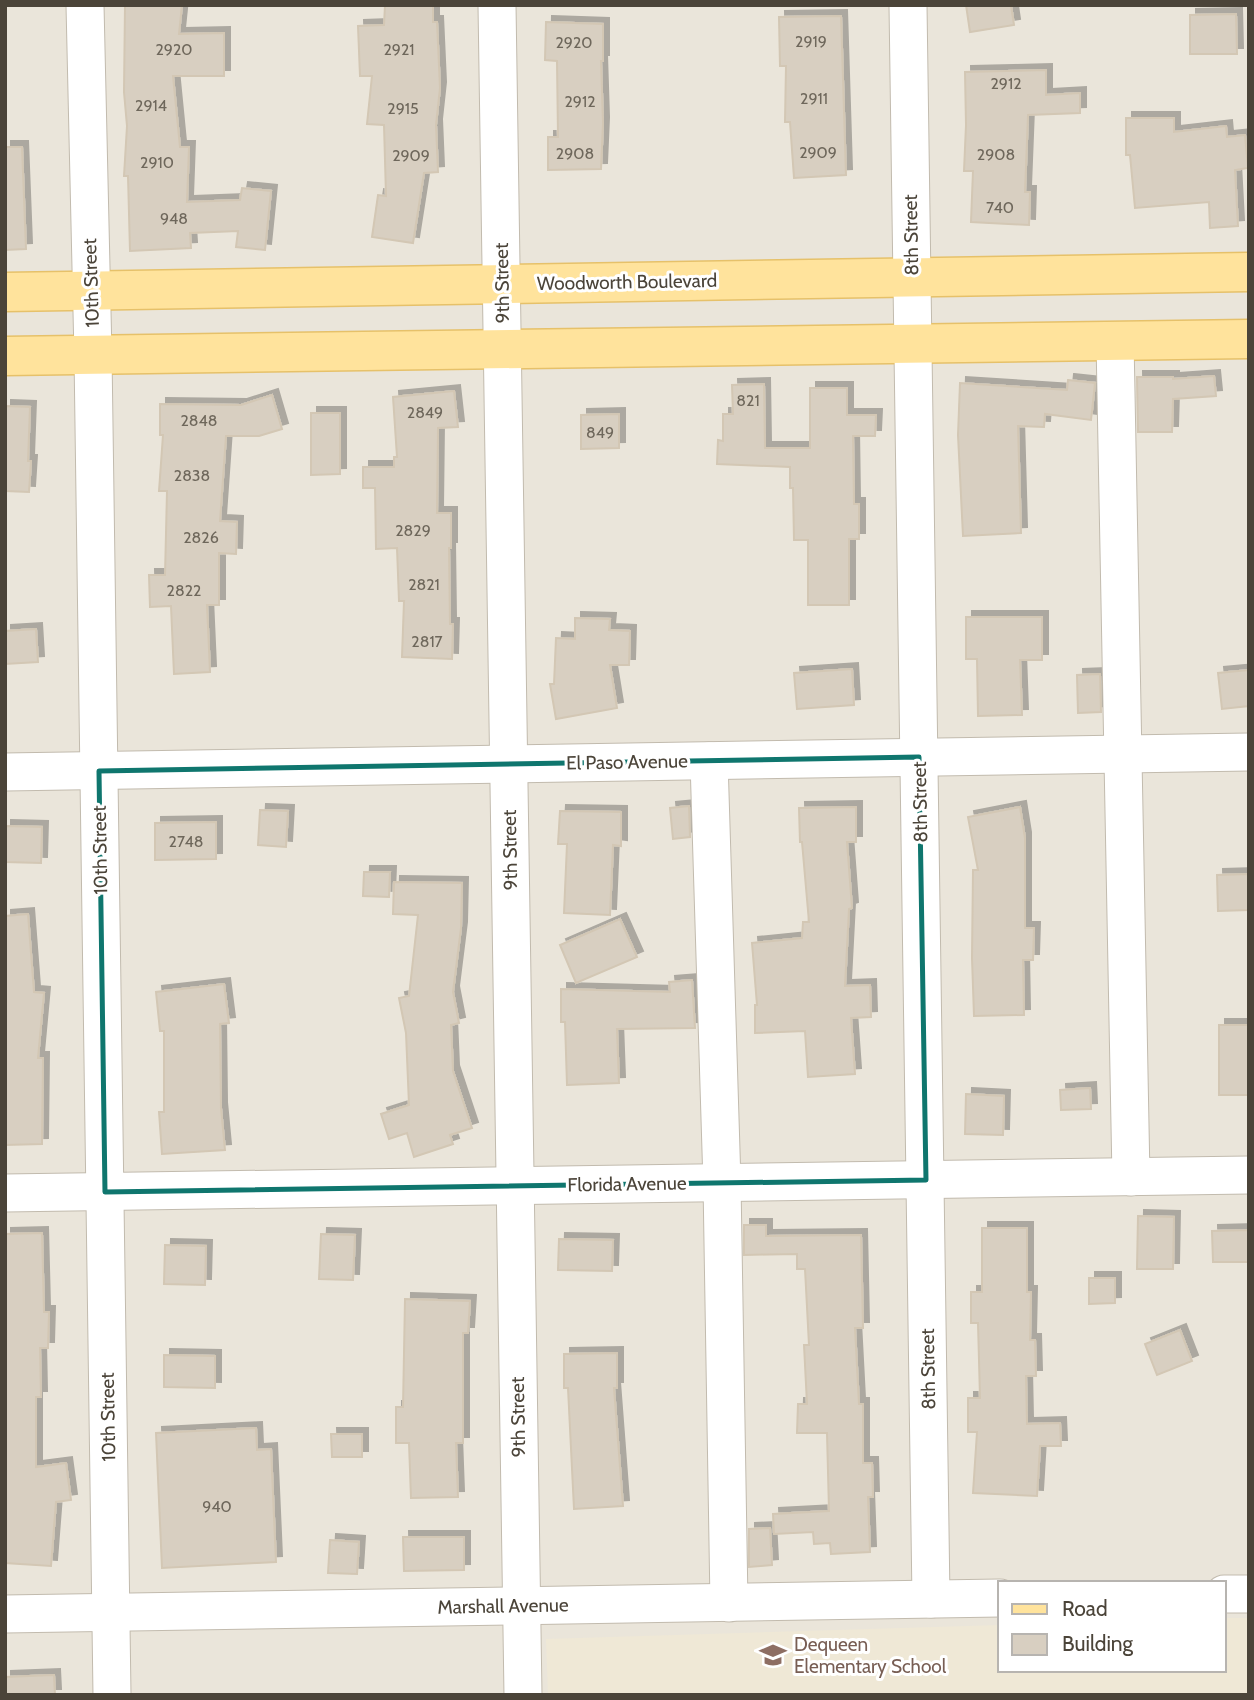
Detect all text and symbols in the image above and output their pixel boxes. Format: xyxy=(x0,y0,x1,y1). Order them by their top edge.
house number: 2919 xyxy=(795,32,827,51)
house number: 2920 xyxy=(555,33,593,52)
house number: 2920 xyxy=(155,40,193,59)
house number: 2921 xyxy=(383,40,415,59)
house number: 2912 xyxy=(990,74,1022,93)
house number: 2911 xyxy=(800,89,828,108)
house number: 2912 xyxy=(564,92,596,111)
house number: 2914 xyxy=(135,96,167,115)
house number: 2915 xyxy=(387,99,419,118)
house number: 2909 xyxy=(799,143,837,162)
house number: 2908 xyxy=(556,144,594,163)
house number: 2908 xyxy=(977,145,1015,164)
house number: 2909 xyxy=(392,146,430,165)
house number: 2910 xyxy=(140,153,174,172)
street label: 8th Street xyxy=(899,194,923,276)
house number: 740 xyxy=(986,198,1014,217)
house number: 948 xyxy=(160,209,188,228)
street label: 10th Street xyxy=(78,237,104,328)
street label: 9th Street xyxy=(490,242,514,323)
street label: Woodworth Boulevard xyxy=(537,269,717,295)
house number: 821 xyxy=(736,391,760,410)
house number: 2849 xyxy=(407,403,443,422)
house number: 2848 xyxy=(180,411,218,430)
house number: 849 xyxy=(586,423,614,442)
house number: 2838 xyxy=(174,466,210,485)
house number: 2829 xyxy=(395,521,431,540)
house number: 2826 xyxy=(183,528,219,547)
house number: 2821 xyxy=(408,575,440,594)
house number: 2822 xyxy=(167,581,201,600)
house number: 2817 xyxy=(411,632,443,651)
street label: El Paso Avenue xyxy=(566,749,688,775)
street label: 8th Street xyxy=(908,761,932,843)
street label: 10th Street xyxy=(88,805,112,895)
street label: 9th Street xyxy=(498,809,522,890)
house number: 2748 xyxy=(169,832,203,851)
street label: Florida Avenue xyxy=(567,1171,687,1197)
street label: 8th Street xyxy=(916,1328,940,1410)
street label: 10th Street xyxy=(96,1372,120,1462)
street label: 9th Street xyxy=(506,1376,530,1457)
house number: 940 xyxy=(202,1497,232,1516)
legend xyxy=(998,1581,1226,1672)
street label: Marshall Avenue xyxy=(437,1593,569,1619)
text: Road xyxy=(1062,1596,1108,1621)
text: Building xyxy=(1062,1631,1134,1656)
place label: Dequeen Elementary School xyxy=(794,1633,947,1678)
school or university icon: Dequeen Elementary School xyxy=(758,1640,788,1670)

